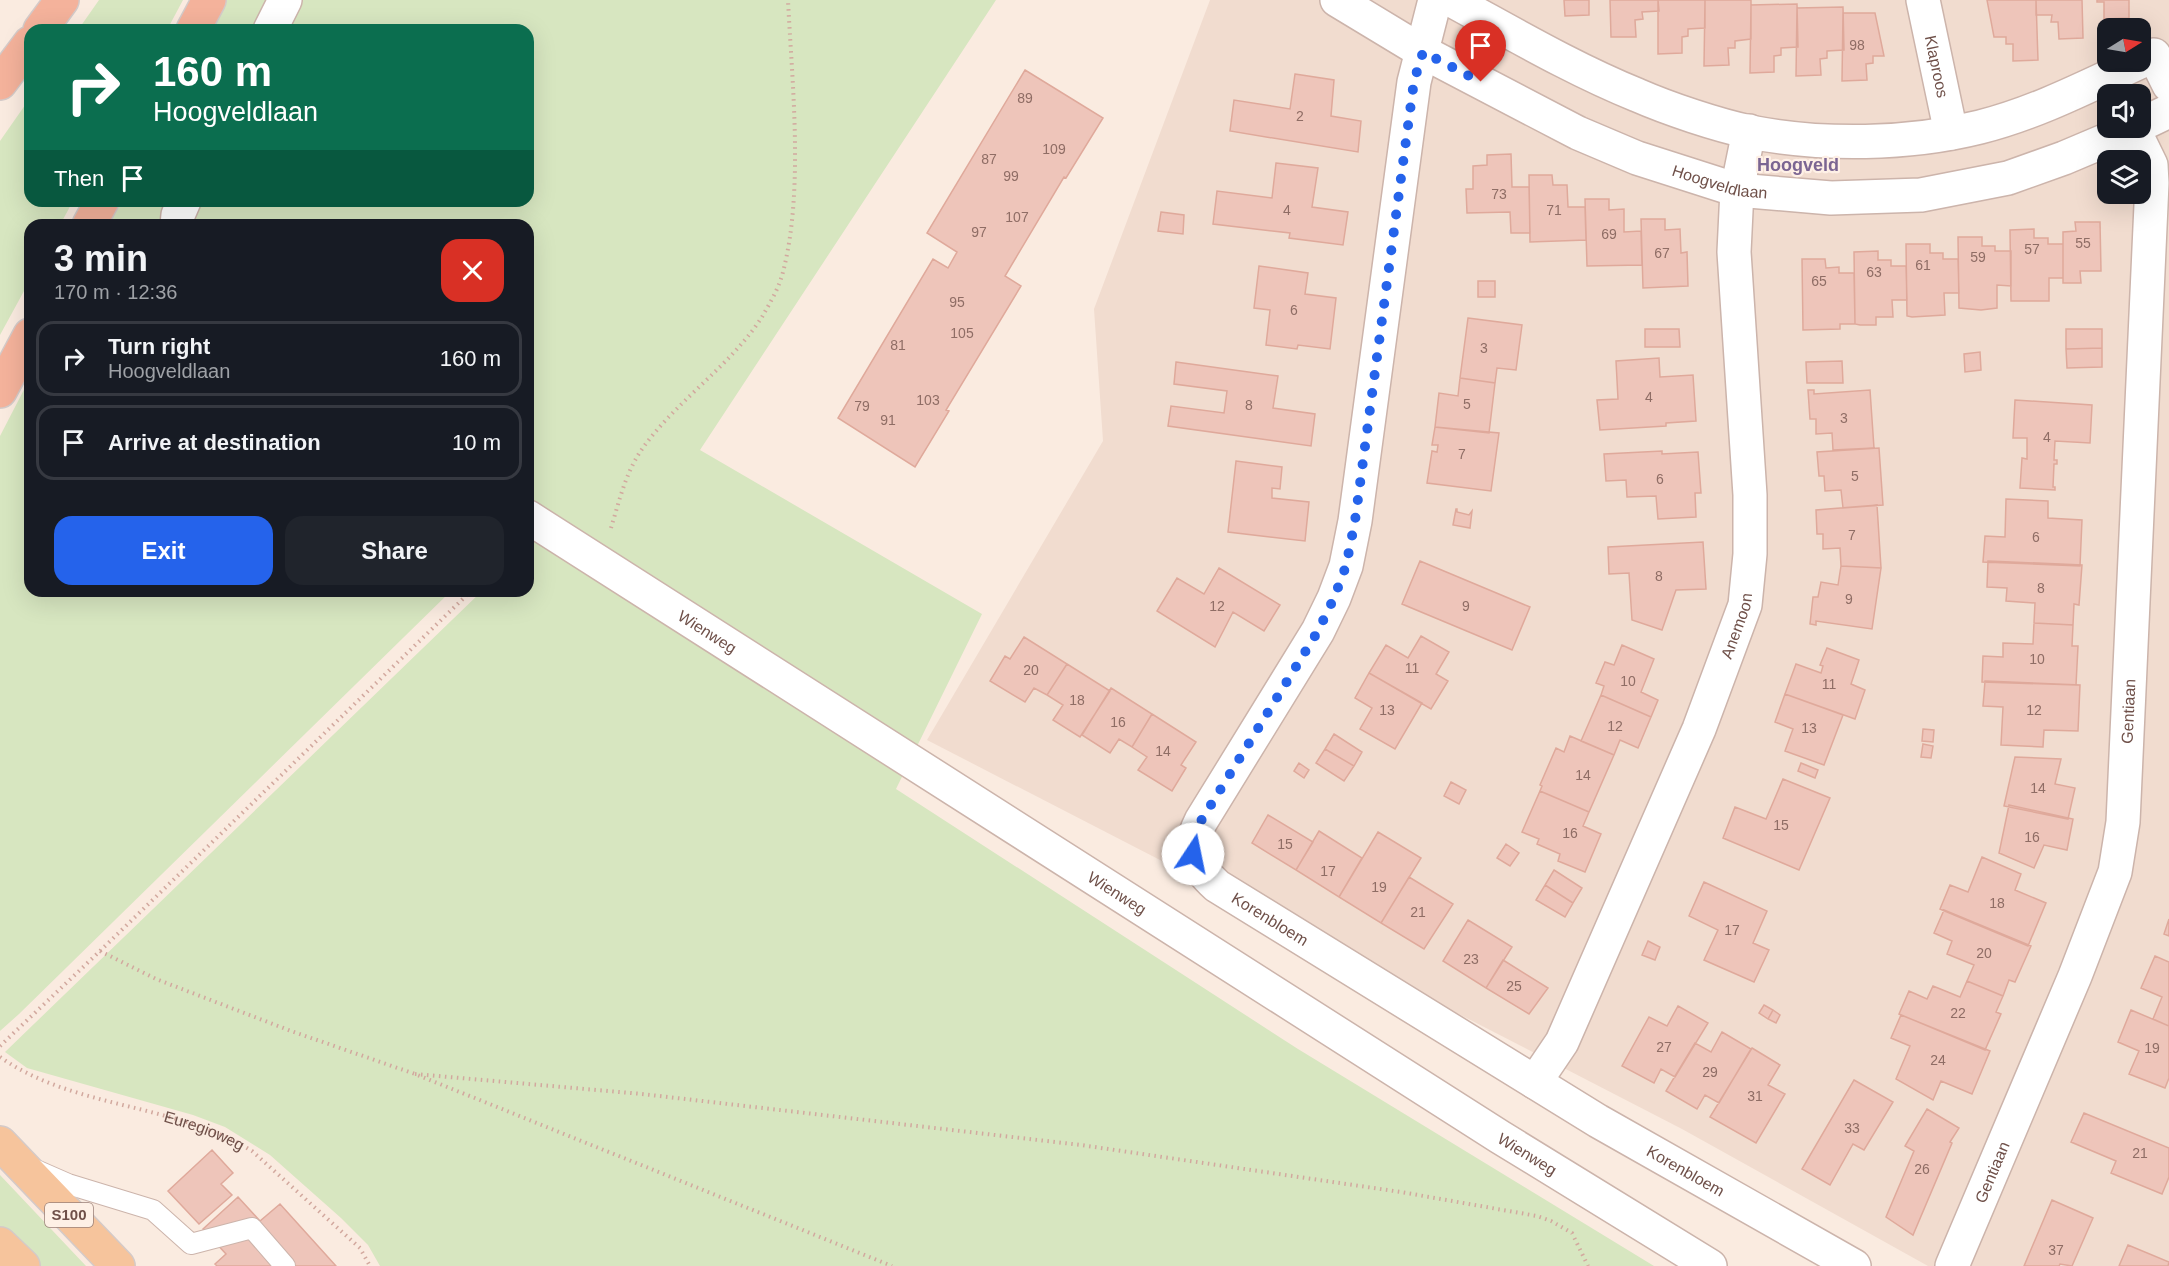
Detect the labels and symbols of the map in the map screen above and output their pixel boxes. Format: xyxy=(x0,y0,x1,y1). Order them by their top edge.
north arrow xyxy=(2097,18,2151,72)
pin xyxy=(1455,20,1506,82)
street label: Klaproos xyxy=(1922,34,1951,99)
house number: 98 xyxy=(1849,37,1865,53)
house number: 89 xyxy=(1017,90,1033,106)
house number: 2 xyxy=(1296,108,1304,124)
house number: 109 xyxy=(1042,141,1066,157)
house number: 87 xyxy=(981,151,997,167)
district label: Hoogveld xyxy=(1757,155,1839,175)
street label: Hoogveldlaan xyxy=(1670,162,1768,202)
house number: 99 xyxy=(1003,168,1019,184)
house number: 73 xyxy=(1491,186,1507,202)
house number: 4 xyxy=(1283,202,1291,218)
house number: 71 xyxy=(1546,202,1562,218)
house number: 107 xyxy=(1005,209,1029,225)
house number: 97 xyxy=(971,224,987,240)
house number: 69 xyxy=(1601,226,1617,242)
house number: 55 xyxy=(2075,235,2091,251)
house number: 57 xyxy=(2024,241,2040,257)
house number: 67 xyxy=(1654,245,1670,261)
house number: 59 xyxy=(1970,249,1986,265)
house number: 61 xyxy=(1915,257,1931,273)
house number: 63 xyxy=(1866,264,1882,280)
house number: 65 xyxy=(1811,273,1827,289)
house number: 95 xyxy=(949,294,965,310)
house number: 6 xyxy=(1290,302,1298,318)
house number: 105 xyxy=(950,325,974,341)
house number: 81 xyxy=(890,337,906,353)
house number: 3 xyxy=(1480,340,1488,356)
house number: 4 xyxy=(1645,389,1653,405)
house number: 103 xyxy=(916,392,940,408)
house number: 5 xyxy=(1463,396,1471,412)
house number: 8 xyxy=(1245,397,1253,413)
house number: 79 xyxy=(854,398,870,414)
house number: 3 xyxy=(1840,410,1848,426)
house number: 91 xyxy=(880,412,896,428)
house number: 4 xyxy=(2043,429,2051,445)
house number: 7 xyxy=(1458,446,1466,462)
house number: 5 xyxy=(1851,468,1859,484)
house number: 6 xyxy=(1656,471,1664,487)
house number: 7 xyxy=(1848,527,1856,543)
house number: 6 xyxy=(2032,529,2040,545)
house number: 8 xyxy=(1655,568,1663,584)
house number: 8 xyxy=(2037,580,2045,596)
house number: 9 xyxy=(1845,591,1853,607)
street label: Anemoon xyxy=(1718,592,1755,661)
house number: 12 xyxy=(1209,598,1225,614)
house number: 9 xyxy=(1462,598,1470,614)
street label: Wienweg xyxy=(675,607,740,657)
house number: 10 xyxy=(2029,651,2045,667)
house number: 11 xyxy=(1405,660,1419,676)
house number: 20 xyxy=(1023,662,1039,678)
house number: 10 xyxy=(1620,673,1636,689)
house number: 11 xyxy=(1822,676,1836,692)
street label: Gentiaan xyxy=(2119,678,2138,744)
house number: 18 xyxy=(1069,692,1085,708)
house number: 13 xyxy=(1379,702,1395,718)
house number: 12 xyxy=(2026,702,2042,718)
house number: 16 xyxy=(1110,714,1126,730)
house number: 12 xyxy=(1607,718,1623,734)
house number: 13 xyxy=(1801,720,1817,736)
house number: 14 xyxy=(1155,743,1171,759)
house number: 14 xyxy=(1575,767,1591,783)
house number: 14 xyxy=(2030,780,2046,796)
house number: 15 xyxy=(1773,817,1789,833)
position arrow xyxy=(1161,822,1225,886)
house number: 16 xyxy=(1562,825,1578,841)
house number: 16 xyxy=(2024,829,2040,845)
house number: 15 xyxy=(1277,836,1293,852)
house number: 17 xyxy=(1320,863,1336,879)
street label: Wienweg xyxy=(1085,868,1149,918)
house number: 19 xyxy=(1371,879,1387,895)
street label: Korenbloem xyxy=(1229,889,1311,949)
house number: 18 xyxy=(1989,895,2005,911)
house number: 21 xyxy=(1410,904,1426,920)
house number: 17 xyxy=(1724,922,1740,938)
house number: 20 xyxy=(1976,945,1992,961)
house number: 23 xyxy=(1463,951,1479,967)
house number: 25 xyxy=(1506,978,1522,994)
house number: 22 xyxy=(1950,1005,1966,1021)
house number: 27 xyxy=(1656,1039,1672,1055)
house number: 19 xyxy=(2144,1040,2160,1056)
house number: 24 xyxy=(1930,1052,1946,1068)
house number: 29 xyxy=(1702,1064,1718,1080)
house number: 31 xyxy=(1747,1088,1763,1104)
street label: Euregioweg xyxy=(162,1108,247,1154)
house number: 33 xyxy=(1844,1120,1860,1136)
street label: Wienweg xyxy=(1495,1130,1560,1179)
street label: Gentiaan xyxy=(1972,1139,2013,1206)
street label: Korenbloem xyxy=(1644,1142,1727,1200)
house number: 21 xyxy=(2132,1145,2148,1161)
house number: 26 xyxy=(1914,1161,1930,1177)
road number: S100 xyxy=(45,1203,93,1227)
house number: 37 xyxy=(2048,1242,2064,1258)

